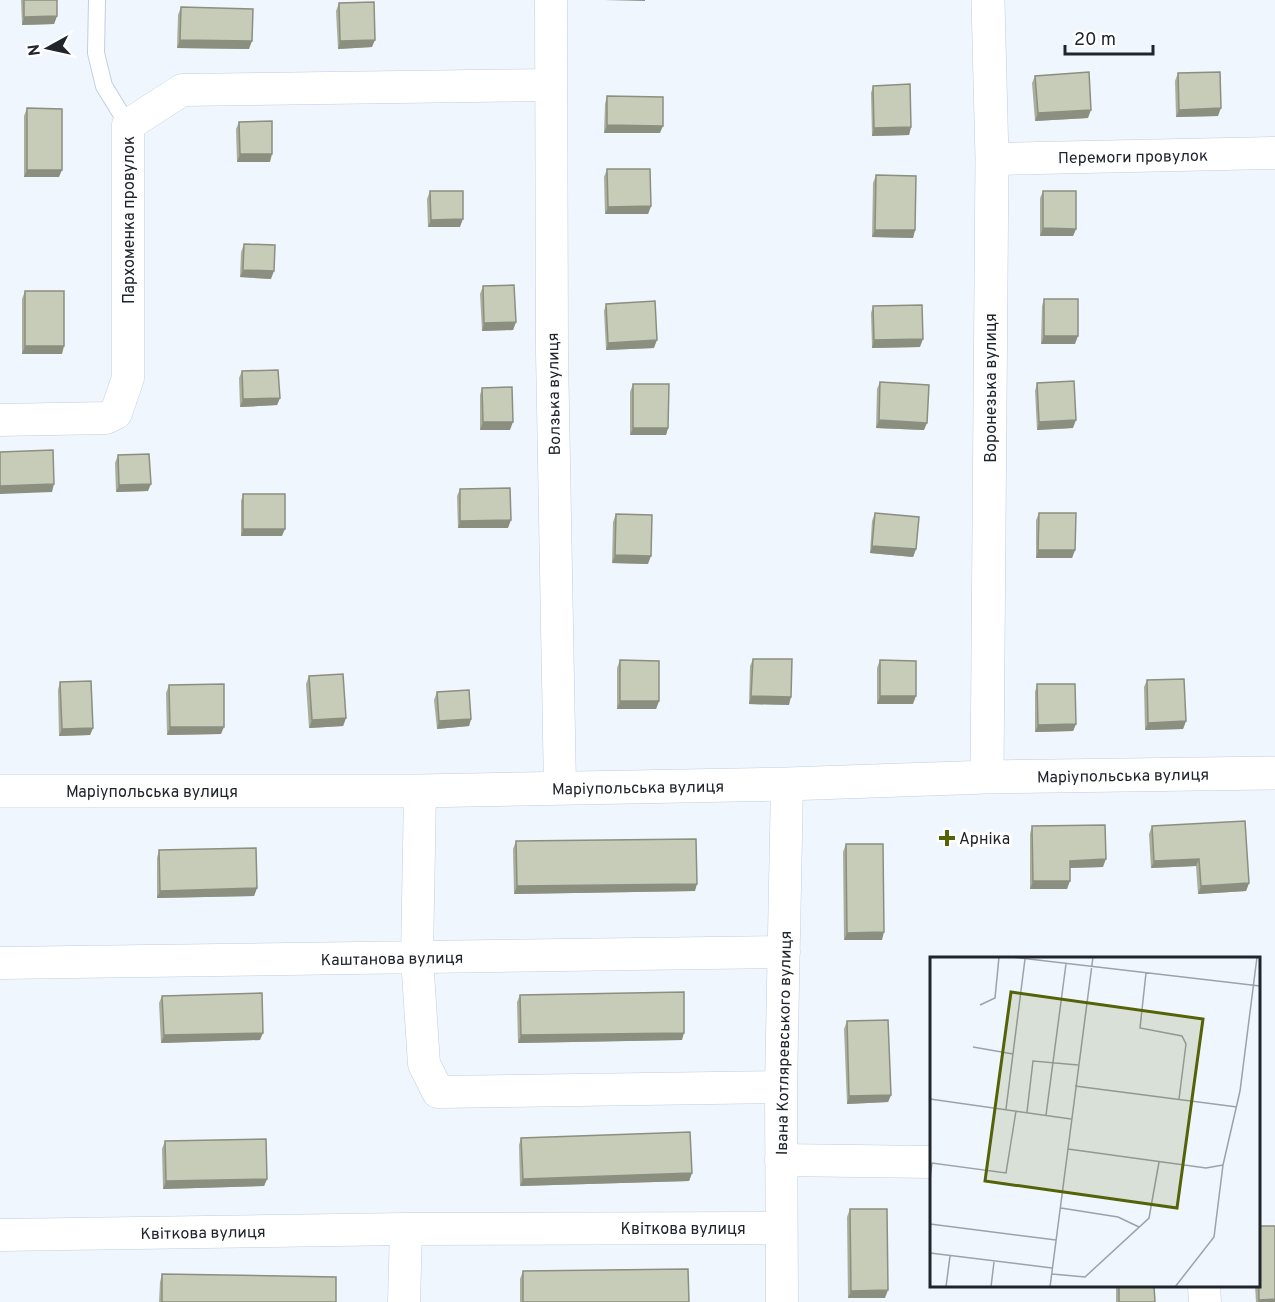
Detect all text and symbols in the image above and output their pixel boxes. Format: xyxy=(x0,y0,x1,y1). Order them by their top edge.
north arrow xyxy=(18,18,78,78)
scale bar xyxy=(1065,18,1154,56)
text: 20 m xyxy=(1074,29,1116,52)
text: N xyxy=(24,43,46,57)
street label: Пархоменка провулок xyxy=(120,136,140,304)
street label: Перемоги провулок xyxy=(1058,147,1208,169)
street label: Воронезька вулиця xyxy=(982,313,1002,463)
street label: Волзька вулиця xyxy=(544,332,566,456)
street label: Маріупольська вулиця xyxy=(1037,765,1209,788)
street label: Маріупольська вулиця xyxy=(552,777,724,800)
street label: Маріупольська вулиця xyxy=(66,783,238,803)
place label: Арніка xyxy=(959,830,1010,850)
marker: Арніка xyxy=(940,831,954,845)
street label: Івана Котляревського вулиця xyxy=(773,931,797,1155)
street label: Каштанова вулиця xyxy=(320,949,464,971)
inset map xyxy=(930,957,1260,1287)
street label: Квіткова вулиця xyxy=(620,1220,746,1240)
street label: Квіткова вулиця xyxy=(140,1223,266,1245)

